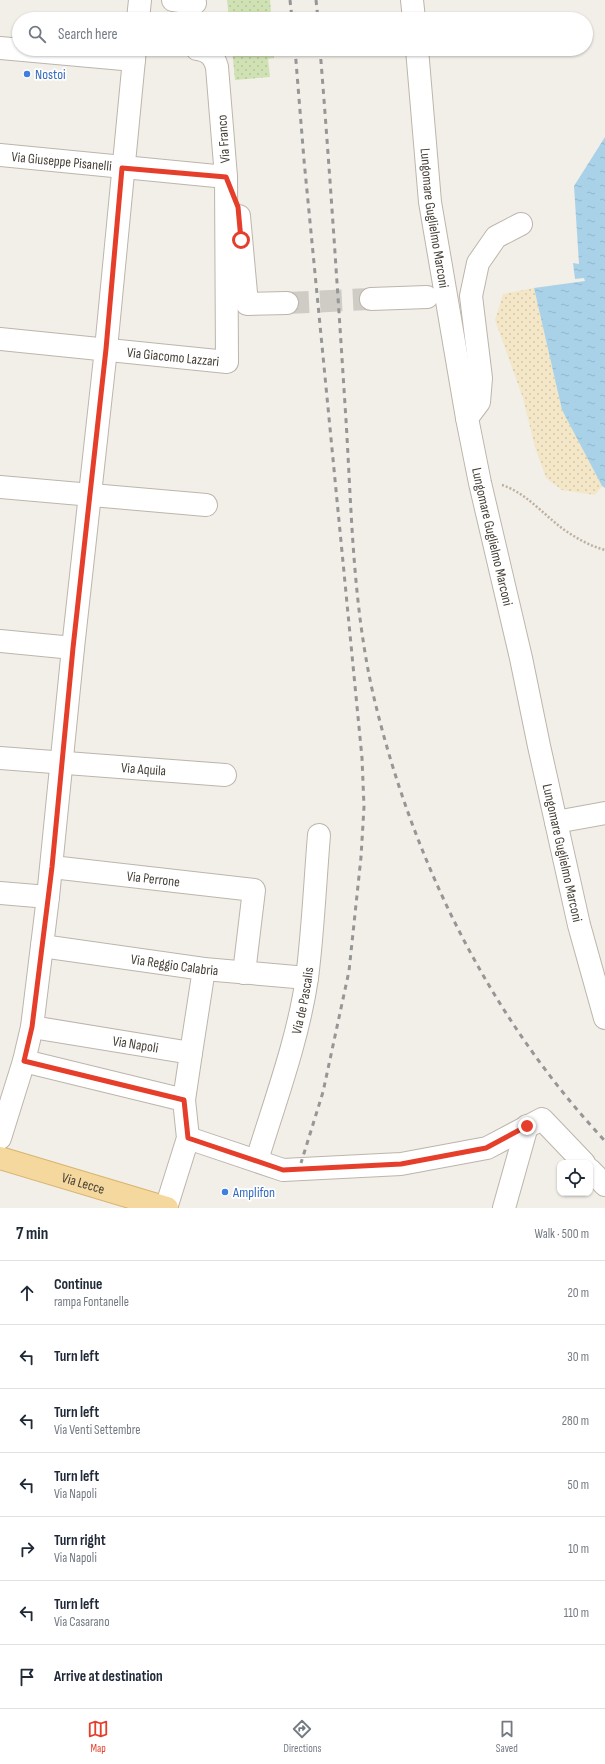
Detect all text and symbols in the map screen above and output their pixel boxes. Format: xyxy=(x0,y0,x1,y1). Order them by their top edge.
search box xyxy=(12,12,593,56)
icon: search xyxy=(26,23,48,45)
text: Search here xyxy=(58,25,118,44)
place label: Nostoi xyxy=(35,66,66,83)
marker: Nostoi xyxy=(22,69,32,79)
street label: Via Franco xyxy=(213,114,234,164)
street label: Lungomare Guglielmo Marconi xyxy=(416,147,453,289)
street label: Via Giuseppe Pisanelli xyxy=(11,148,113,175)
route start xyxy=(232,231,250,249)
street label: Via Giacomo Lazzari xyxy=(126,344,220,370)
street label: Lungomare Guglielmo Marconi xyxy=(468,466,516,607)
street label: Via Aquila xyxy=(120,759,167,780)
street label: Lungomare Guglielmo Marconi xyxy=(539,782,586,924)
street label: Via Perrone xyxy=(126,868,181,891)
street label: Via Reggio Calabria xyxy=(130,951,219,979)
street label: Via de Pascalis xyxy=(288,966,317,1036)
street label: Via Napoli xyxy=(111,1032,160,1057)
route end xyxy=(518,1117,536,1135)
map controls xyxy=(557,1160,593,1196)
button: locate xyxy=(557,1160,593,1196)
street label: Via Lecce xyxy=(60,1169,107,1198)
place label: Amplifon xyxy=(232,1184,275,1201)
marker: Amplifon xyxy=(220,1187,230,1197)
text: 7 min xyxy=(16,1224,48,1244)
text: Walk · 500 m xyxy=(535,1226,589,1242)
text: Continue xyxy=(54,1275,103,1294)
icon: ahead xyxy=(16,1282,38,1304)
text: 20 m xyxy=(567,1285,589,1301)
text: rampa Fontanelle xyxy=(54,1294,129,1310)
icon: left xyxy=(16,1346,38,1368)
text: Turn left xyxy=(54,1347,99,1366)
text: 30 m xyxy=(567,1349,589,1365)
text: Turn left xyxy=(54,1403,99,1422)
icon: left xyxy=(16,1410,38,1432)
text: 280 m xyxy=(562,1413,589,1429)
text: Via Venti Settembre xyxy=(54,1422,140,1438)
text: Turn left xyxy=(54,1467,99,1486)
icon: left xyxy=(16,1474,38,1496)
text: 50 m xyxy=(568,1477,589,1493)
text: Via Napoli xyxy=(54,1486,97,1502)
text: Turn right xyxy=(54,1531,106,1550)
icon: right xyxy=(16,1538,38,1560)
text: 10 m xyxy=(568,1541,589,1557)
text: Via Napoli xyxy=(54,1550,97,1566)
text: Turn left xyxy=(54,1595,99,1614)
icon: left xyxy=(16,1602,38,1624)
text: 110 m xyxy=(564,1605,589,1621)
text: Via Casarano xyxy=(54,1614,110,1630)
icon: arrive xyxy=(16,1666,38,1688)
text: Arrive at destination xyxy=(54,1667,163,1686)
tab: Map xyxy=(87,1718,109,1755)
tab: Directions xyxy=(284,1718,321,1755)
tab: Saved xyxy=(496,1718,518,1755)

